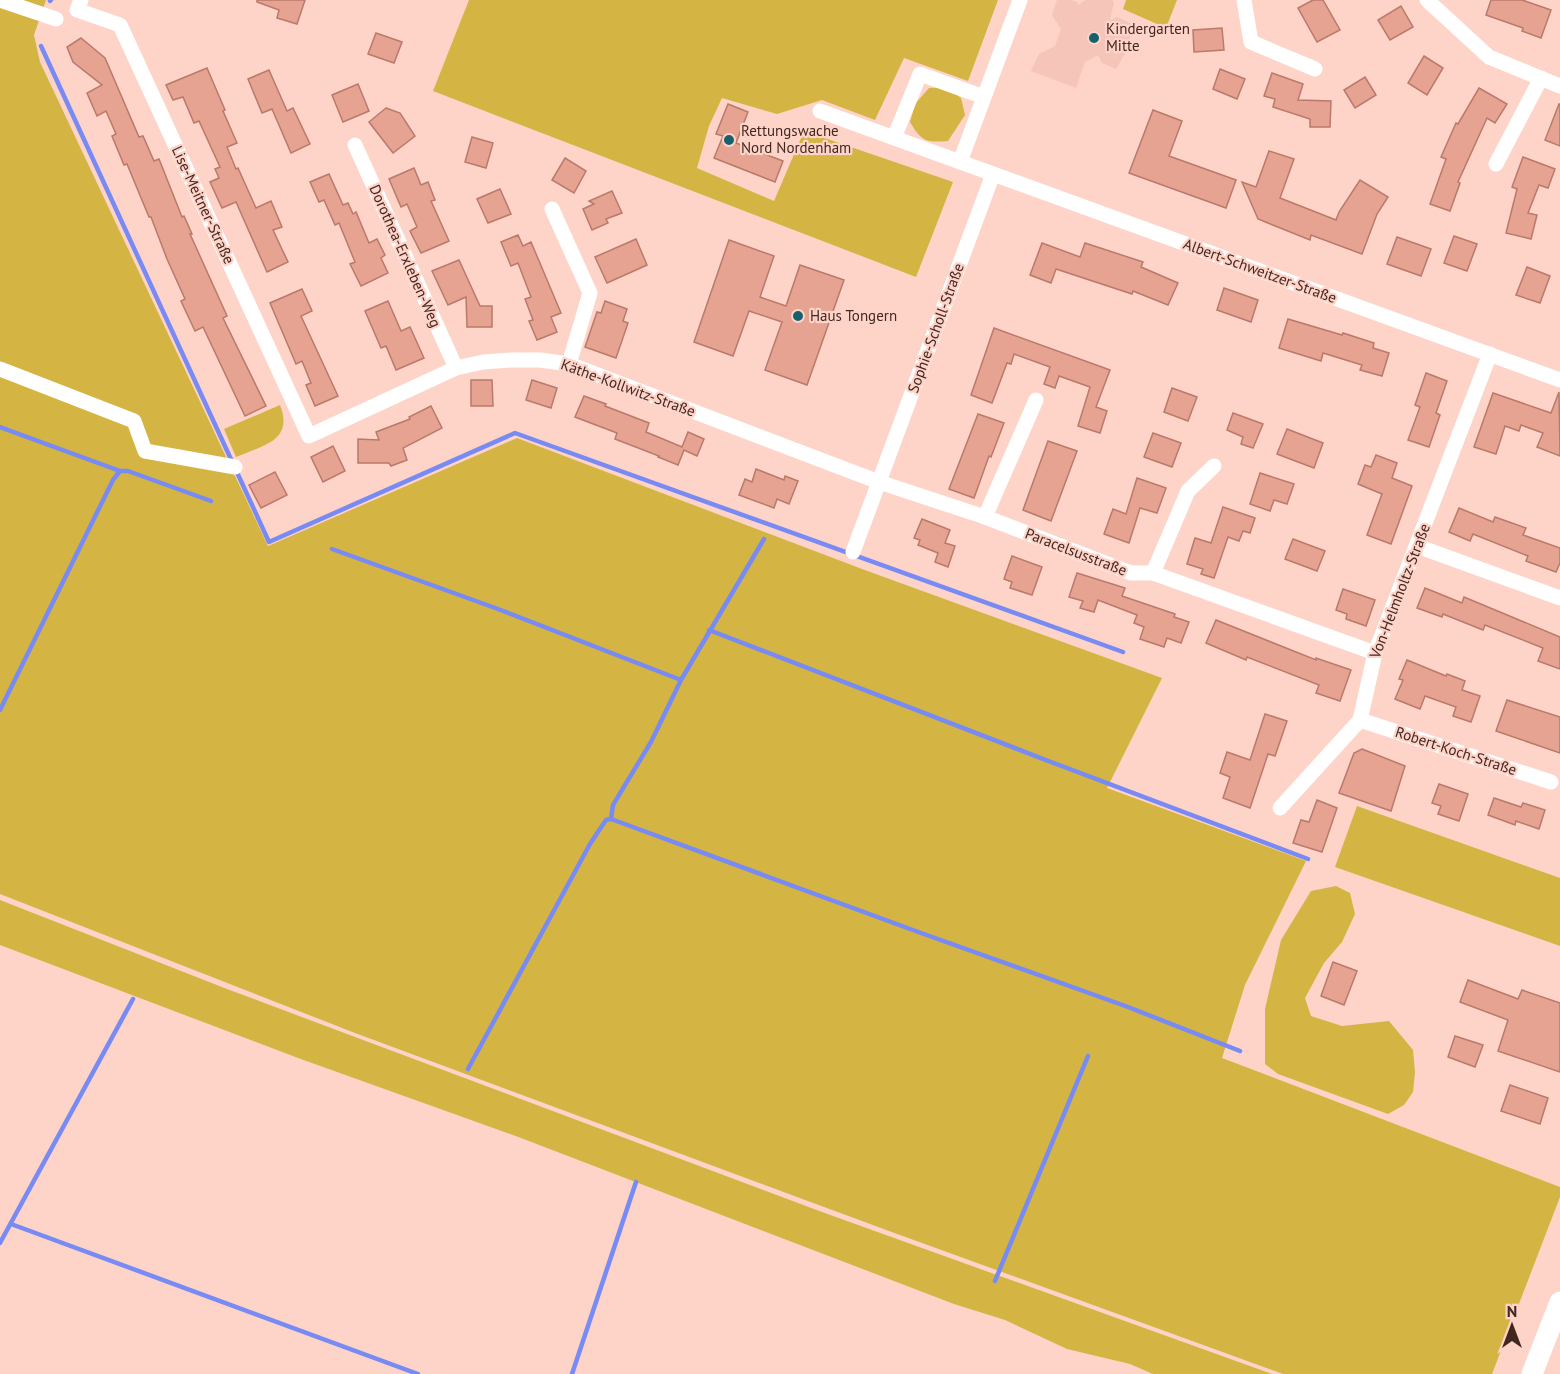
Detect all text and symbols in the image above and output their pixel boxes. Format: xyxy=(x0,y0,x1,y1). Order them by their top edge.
place label: Kindergarten Mitte xyxy=(1106,19,1190,55)
marker: Kindergarten Mitte xyxy=(1087,31,1101,45)
place label: Rettungswache Nord Nordenham xyxy=(741,121,851,157)
marker: Rettungswache Nord Nordenham xyxy=(722,133,736,147)
street label: Lise-Meitner-Straße xyxy=(168,143,239,267)
street label: Dorothea-Erxleben-Weg xyxy=(365,181,446,330)
street label: Albert-Schweitzer-Straße xyxy=(1181,234,1339,307)
street label: Sophie-Scholl-Straße xyxy=(903,260,968,395)
place label: Haus Tongern xyxy=(810,306,897,325)
marker: Haus Tongern xyxy=(791,309,805,323)
street label: Käthe-Kollwitz-Straße xyxy=(558,354,698,421)
street label: Von-Helmholtz-Straße xyxy=(1365,521,1434,662)
street label: Paracelsusstraße xyxy=(1023,523,1130,580)
street label: Robert-Koch-Straße xyxy=(1393,722,1519,779)
north arrow xyxy=(1482,1296,1542,1356)
text: N xyxy=(1507,1301,1517,1321)

